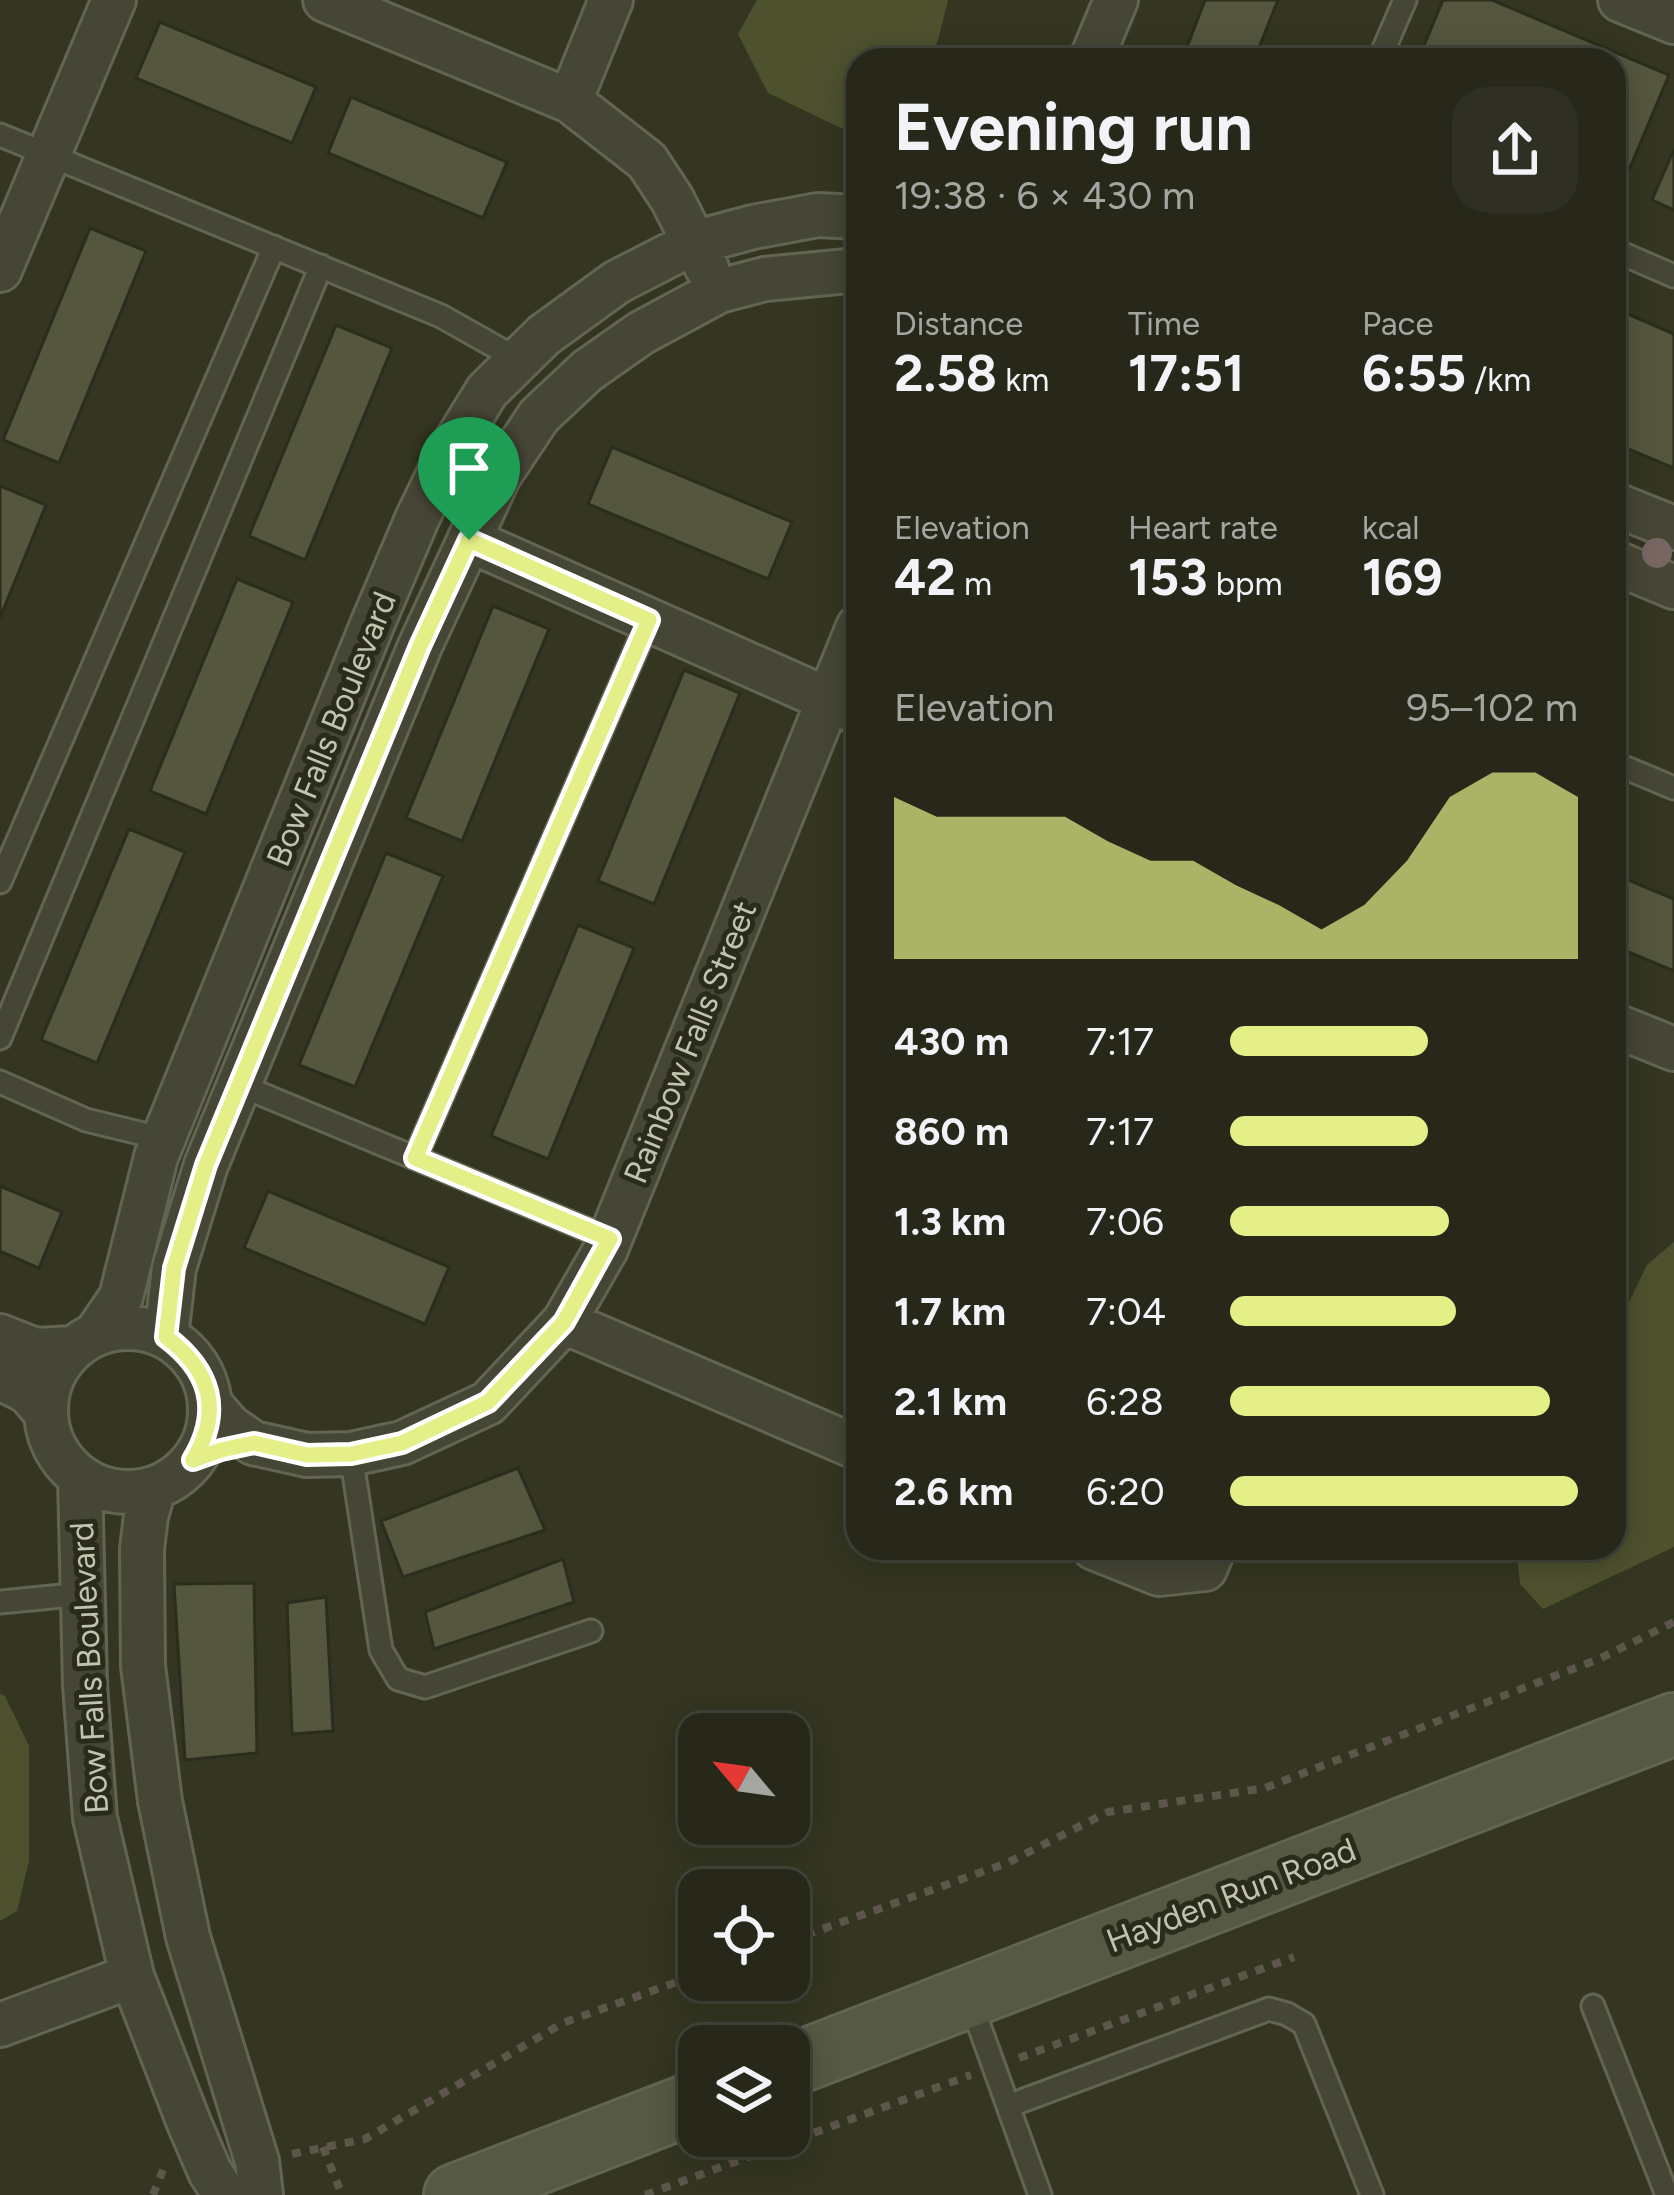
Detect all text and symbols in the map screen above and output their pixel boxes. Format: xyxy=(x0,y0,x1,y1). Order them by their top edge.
text: Evening run xyxy=(894,87,1253,167)
button: share xyxy=(1452,87,1578,213)
text: 19:38 · 6 × 430 m xyxy=(894,172,1195,219)
text: Distance xyxy=(894,304,1023,343)
text: Time xyxy=(1128,304,1200,343)
text: Pace xyxy=(1362,304,1433,343)
text: 2.58 xyxy=(894,343,997,404)
text: 17:51 xyxy=(1128,343,1244,404)
text: 6:55 xyxy=(1362,343,1466,404)
text: km xyxy=(997,360,1049,399)
text: /km xyxy=(1466,360,1531,399)
pin xyxy=(418,417,520,540)
icon: arrive xyxy=(436,435,502,501)
text: Elevation xyxy=(894,508,1030,547)
text: Heart rate xyxy=(1128,508,1278,547)
text: kcal xyxy=(1362,508,1420,547)
text: 42 xyxy=(894,547,956,608)
text: 153 xyxy=(1128,547,1208,608)
text: 169 xyxy=(1362,547,1443,608)
text: m xyxy=(956,564,992,603)
text: bpm xyxy=(1208,564,1283,603)
street label: Bow Falls Boulevard xyxy=(258,586,404,872)
text: Elevation xyxy=(894,684,1054,731)
text: 95–102 m xyxy=(1406,684,1578,731)
street label: Rainbow Falls Street xyxy=(616,895,764,1189)
text: 430 m xyxy=(894,1018,1009,1065)
text: 7:17 xyxy=(1086,1018,1154,1065)
text: 860 m xyxy=(894,1108,1009,1155)
text: 7:17 xyxy=(1086,1108,1154,1155)
text: 1.3 km xyxy=(894,1198,1006,1245)
text: 7:06 xyxy=(1086,1198,1164,1245)
text: 1.7 km xyxy=(894,1288,1006,1335)
text: 7:04 xyxy=(1086,1288,1166,1335)
text: 2.1 km xyxy=(894,1378,1007,1425)
text: 6:28 xyxy=(1086,1378,1164,1425)
text: 2.6 km xyxy=(894,1468,1013,1515)
text: 6:20 xyxy=(1086,1468,1165,1515)
street label: Bow Falls Boulevard xyxy=(62,1521,116,1815)
north arrow xyxy=(678,1713,810,1845)
map controls xyxy=(678,1713,810,2157)
street label: Hayden Run Road xyxy=(1101,1830,1361,1960)
button: locate xyxy=(678,1869,810,2001)
button: layers xyxy=(678,2025,810,2157)

